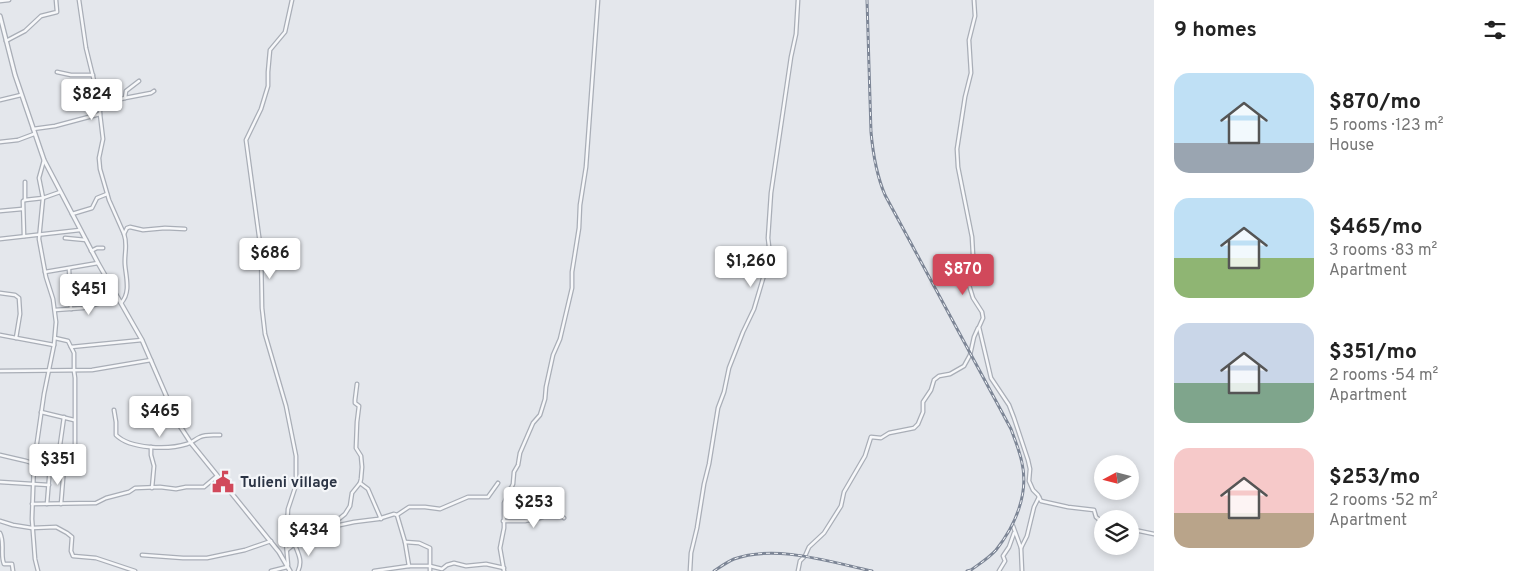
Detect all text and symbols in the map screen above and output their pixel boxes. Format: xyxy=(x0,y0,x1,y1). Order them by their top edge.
icon: filters xyxy=(1481,16,1509,44)
text: 9 homes xyxy=(1174,17,1257,44)
pin: $824 xyxy=(62,78,122,121)
text: $824 xyxy=(72,85,112,105)
text: $870/mo xyxy=(1329,89,1421,116)
icon: home xyxy=(1214,93,1274,153)
text: 5 rooms · 123 m² xyxy=(1329,116,1444,136)
text: House xyxy=(1329,136,1374,156)
text: $465/mo xyxy=(1329,214,1422,241)
icon: home xyxy=(1214,218,1274,278)
pin: $686 xyxy=(240,238,300,280)
text: 3 rooms · 83 m² xyxy=(1329,241,1437,261)
text: $686 xyxy=(250,244,290,264)
pin: $1,260 xyxy=(710,246,792,288)
text: $1,260 xyxy=(726,252,776,272)
pin: $870 xyxy=(933,254,993,296)
text: $870 xyxy=(944,260,982,280)
text: Apartment xyxy=(1329,261,1407,281)
pin: $451 xyxy=(59,274,119,316)
text: $451 xyxy=(71,280,107,300)
text: $351/mo xyxy=(1329,339,1417,366)
icon: home xyxy=(1214,343,1274,403)
text: 2 rooms · 54 m² xyxy=(1329,366,1438,386)
text: Apartment xyxy=(1329,386,1407,406)
pin: $465 xyxy=(130,396,190,438)
text: $465 xyxy=(140,402,180,422)
pin: $351 xyxy=(28,444,88,486)
text: $351 xyxy=(40,450,76,470)
north arrow xyxy=(1094,455,1139,500)
map controls xyxy=(1094,455,1139,555)
text: $253/mo xyxy=(1329,464,1420,491)
icon: home xyxy=(1214,468,1274,528)
public building icon: Tulieni village xyxy=(210,469,236,495)
place label: Tulieni village xyxy=(240,474,337,493)
pin: $253 xyxy=(504,486,564,529)
text: 2 rooms · 52 m² xyxy=(1329,491,1438,511)
text: $253 xyxy=(515,493,553,513)
button: layers xyxy=(1094,510,1139,555)
text: Apartment xyxy=(1329,511,1407,531)
pin: $434 xyxy=(279,514,339,557)
text: $434 xyxy=(289,521,329,541)

